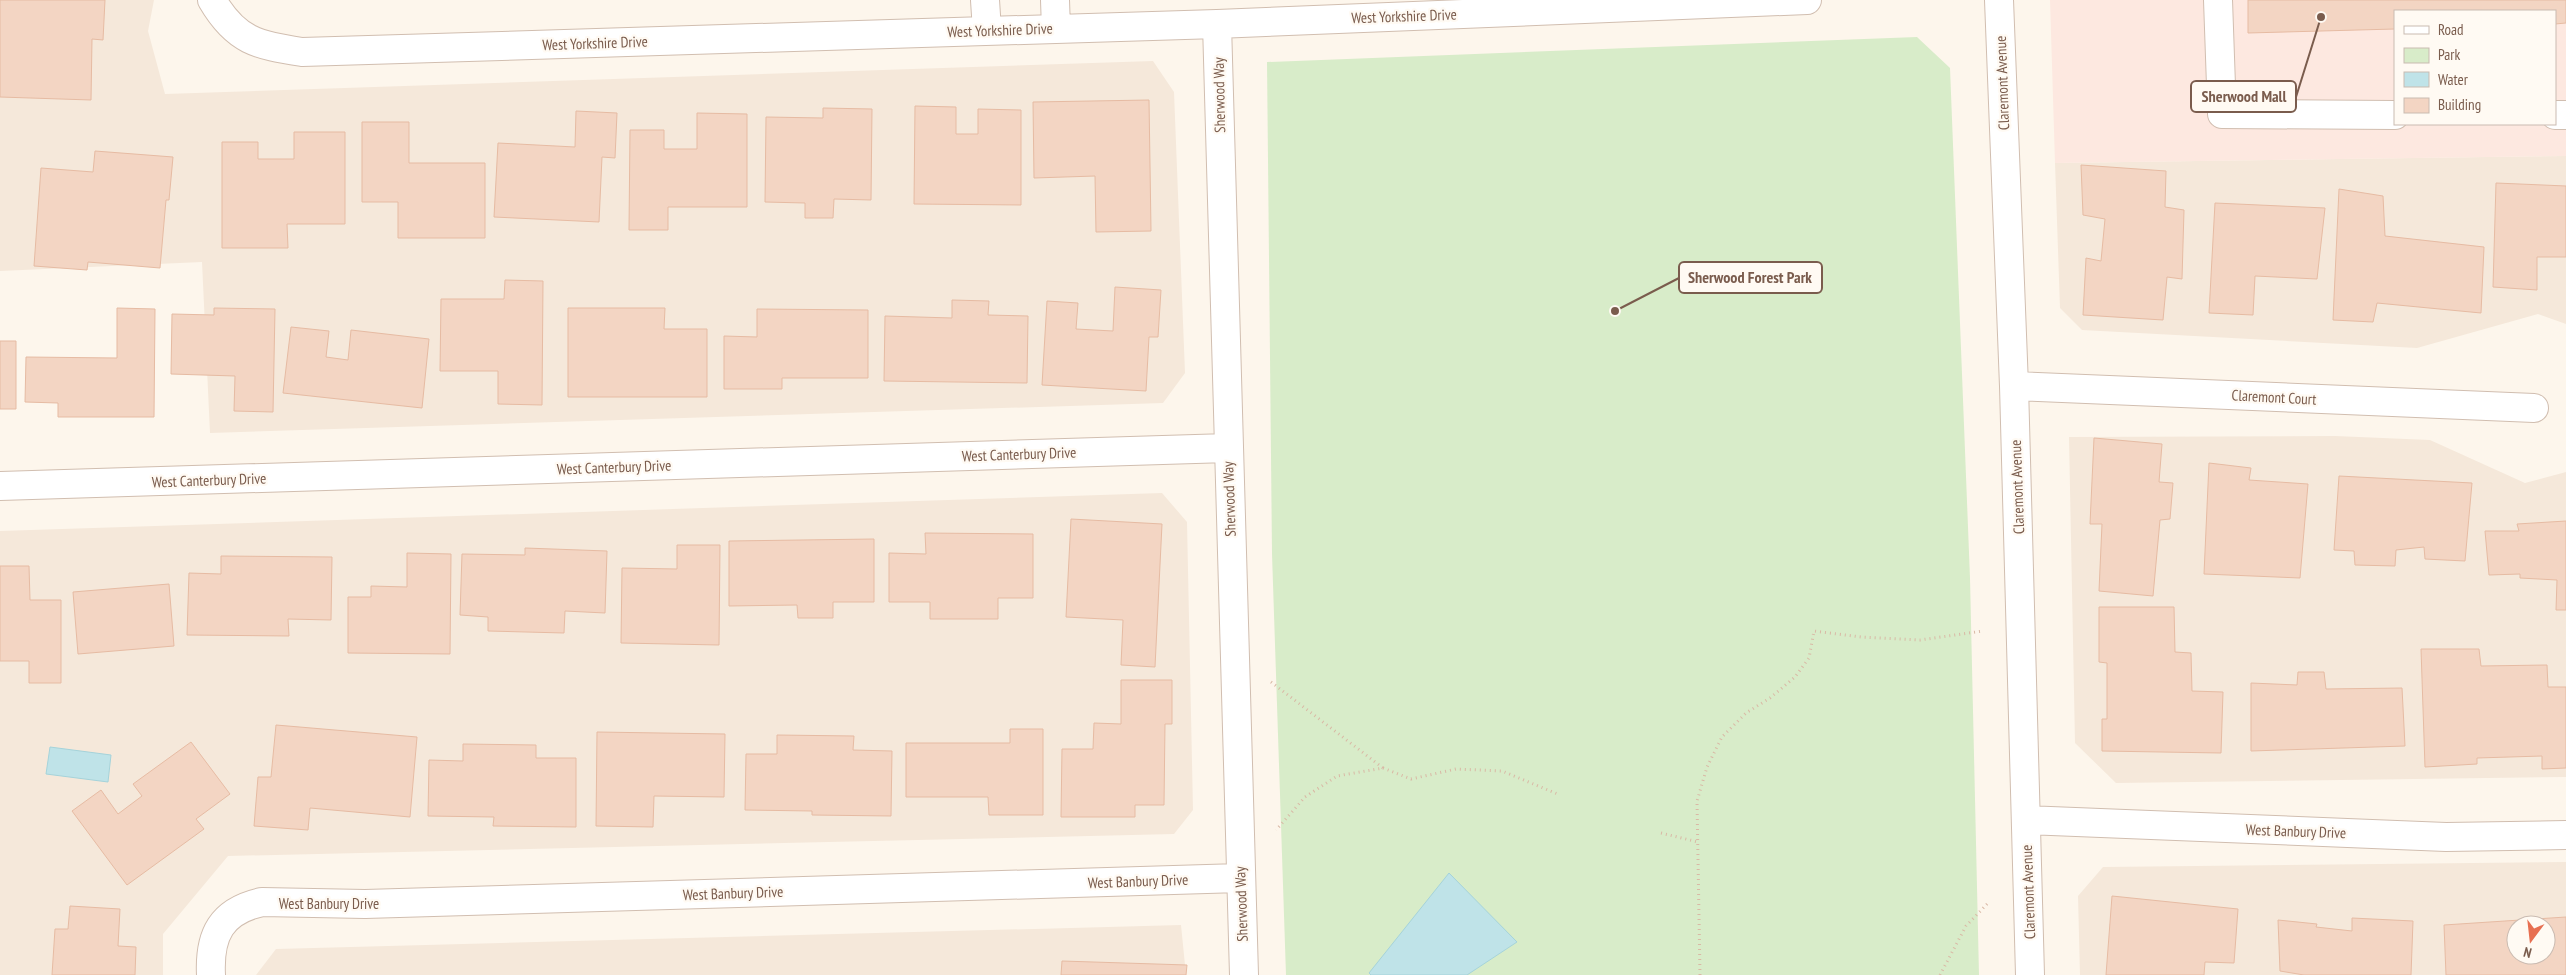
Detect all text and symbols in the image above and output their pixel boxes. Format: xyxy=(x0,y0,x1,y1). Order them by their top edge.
street label: West Yorkshire Drive xyxy=(1351,5,1457,27)
legend xyxy=(2394,10,2556,125)
street label: West Yorkshire Drive xyxy=(947,19,1053,41)
text: Road xyxy=(2438,20,2464,39)
street label: West Yorkshire Drive xyxy=(542,32,648,54)
street label: Claremont Avenue xyxy=(1991,36,2013,130)
text: Park xyxy=(2438,45,2460,64)
street label: Sherwood Way xyxy=(1209,57,1229,133)
text: Water xyxy=(2438,70,2469,89)
callout: Sherwood Mall xyxy=(2191,81,2296,112)
text: Sherwood Mall xyxy=(2202,86,2287,106)
text: Building xyxy=(2438,95,2481,114)
callout: Sherwood Forest Park xyxy=(1679,262,1822,293)
text: Sherwood Forest Park xyxy=(1688,267,1812,287)
street label: Claremont Court xyxy=(2231,385,2317,409)
street label: Claremont Avenue xyxy=(2006,440,2028,534)
street label: West Canterbury Drive xyxy=(961,443,1077,465)
street label: West Canterbury Drive xyxy=(556,456,672,478)
street label: Sherwood Way xyxy=(1218,461,1240,537)
street label: West Canterbury Drive xyxy=(151,469,267,491)
street label: West Banbury Drive xyxy=(2245,820,2347,842)
street label: Claremont Avenue xyxy=(2017,845,2039,939)
street label: Sherwood Way xyxy=(1230,866,1252,942)
street label: West Banbury Drive xyxy=(1087,870,1189,892)
street label: West Banbury Drive xyxy=(682,882,784,904)
street label: West Banbury Drive xyxy=(279,894,379,913)
north arrow xyxy=(2506,915,2556,965)
text: N xyxy=(2522,943,2534,962)

